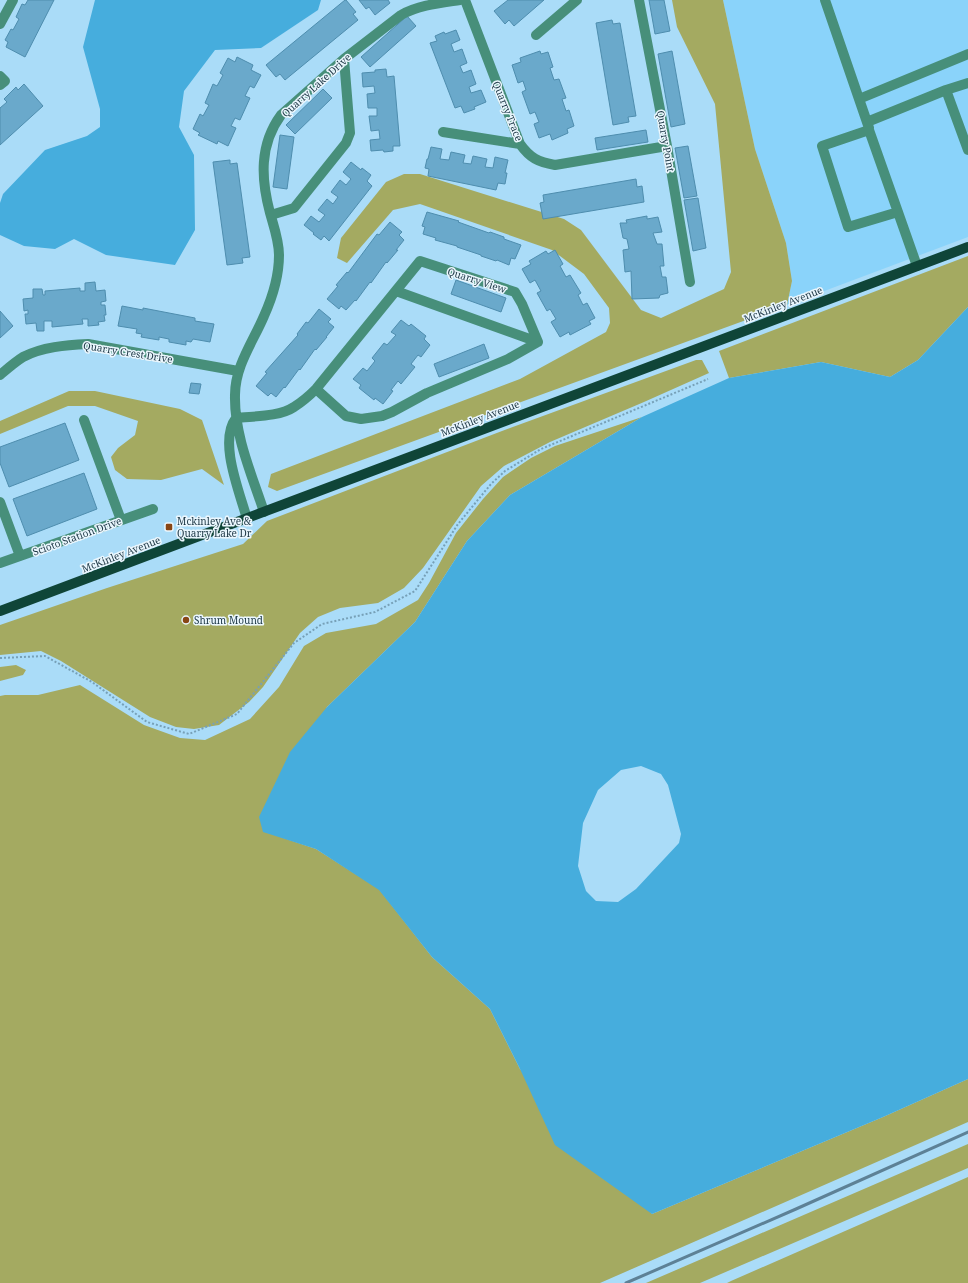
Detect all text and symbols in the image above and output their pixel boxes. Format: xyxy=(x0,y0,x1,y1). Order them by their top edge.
street label: Quarry Lake Drive xyxy=(278,50,354,120)
street label: Quarry Trace xyxy=(490,79,526,143)
street label: Quarry Point xyxy=(654,109,678,173)
street label: Quarry View xyxy=(446,264,509,296)
street label: McKinley Avenue xyxy=(742,283,824,325)
street label: Quarry Crest Drive xyxy=(82,338,174,366)
street label: McKinley Avenue xyxy=(439,397,521,439)
street label: Scioto Station Drive xyxy=(31,513,123,559)
place label: Mckinley Ave & Quarry Lake Dr xyxy=(177,514,252,540)
marker: Mckinley Ave & Quarry Lake Dr xyxy=(164,522,174,532)
street label: McKinley Avenue xyxy=(80,533,162,575)
place label: Shrum Mound xyxy=(194,613,263,627)
marker: Shrum Mound xyxy=(181,615,191,625)

